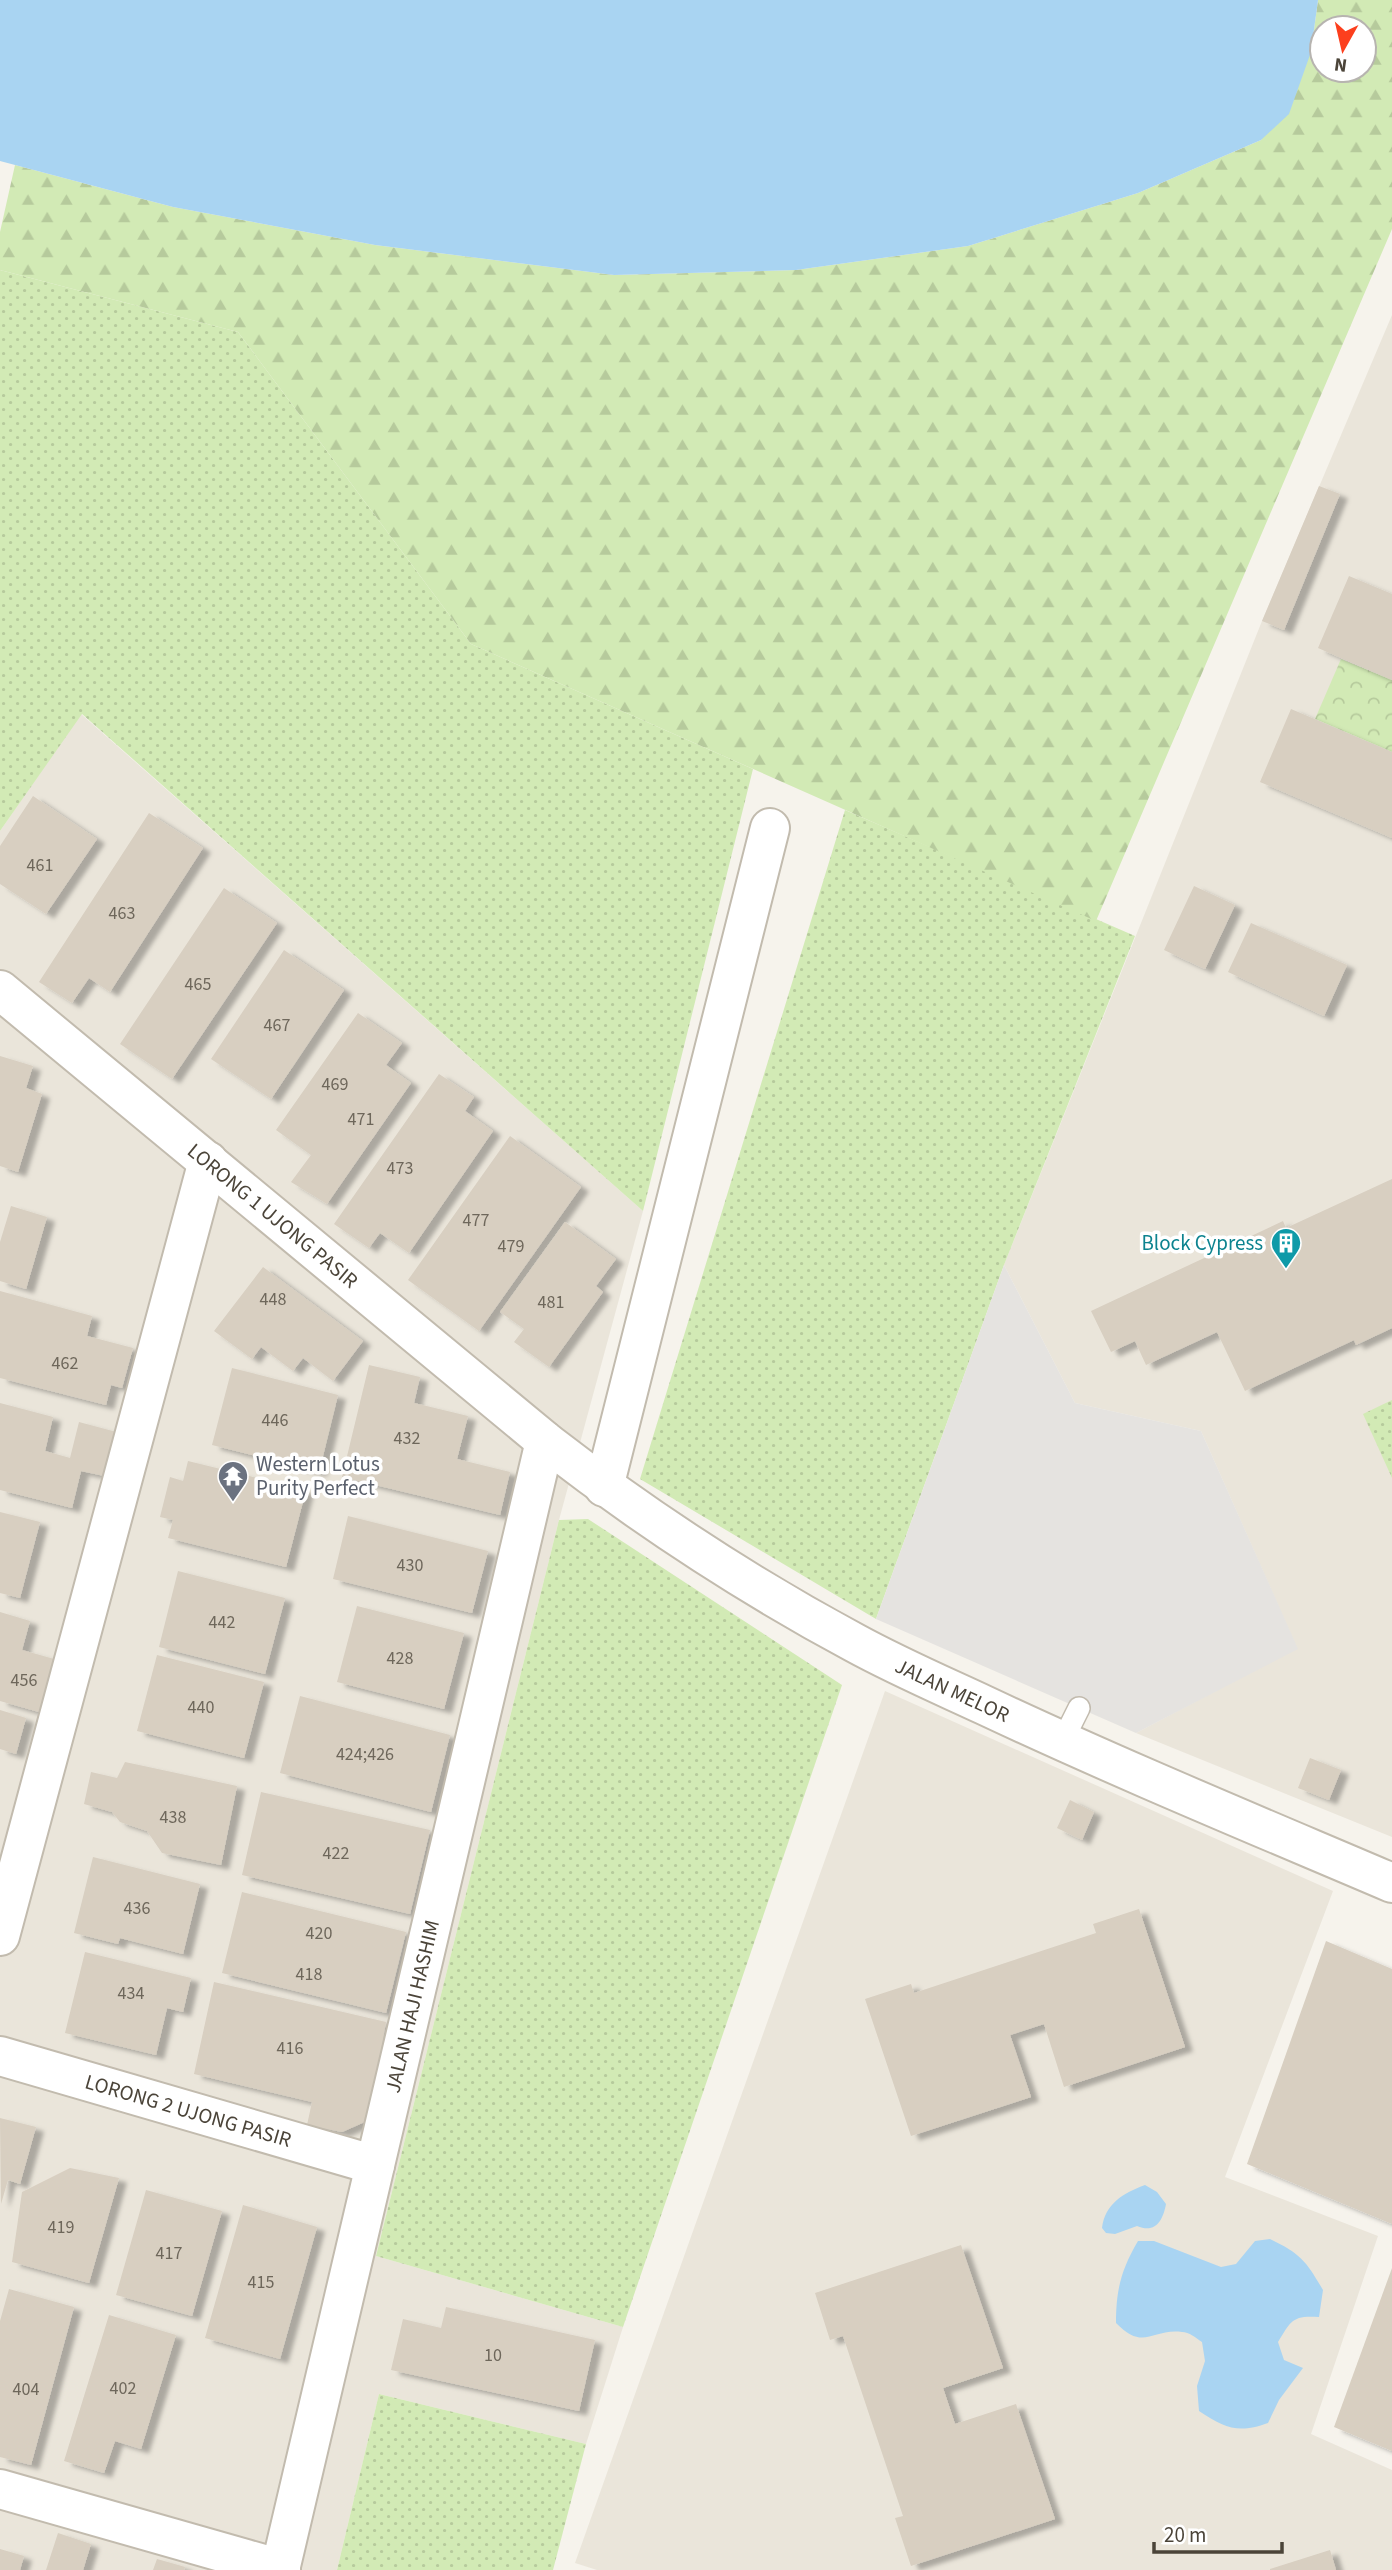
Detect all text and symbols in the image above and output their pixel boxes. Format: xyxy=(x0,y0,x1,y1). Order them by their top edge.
north arrow xyxy=(1308,14,1378,84)
text: N xyxy=(1333,50,1349,79)
house number: 461 xyxy=(27,853,53,878)
house number: 463 xyxy=(109,901,135,926)
house number: 465 xyxy=(185,972,211,997)
house number: 467 xyxy=(264,1013,290,1038)
house number: 469 xyxy=(322,1072,348,1097)
house number: 471 xyxy=(348,1107,374,1132)
street label: LORONG 1 UJONG PASIR xyxy=(181,1136,364,1295)
house number: 473 xyxy=(387,1156,413,1181)
house number: 477 xyxy=(463,1208,489,1233)
building icon: Block Cypress xyxy=(1269,1226,1303,1270)
place label: Block Cypress xyxy=(1141,1228,1263,1258)
house number: 479 xyxy=(498,1234,524,1259)
house number: 448 xyxy=(260,1287,286,1312)
house number: 481 xyxy=(538,1290,564,1315)
house number: 462 xyxy=(52,1351,78,1376)
house number: 446 xyxy=(262,1408,288,1433)
house number: 432 xyxy=(394,1426,420,1451)
place label: Western Lotus Purity Perfect xyxy=(256,1449,380,1503)
temple icon: Western Lotus Purity Perfect xyxy=(216,1459,250,1503)
house number: 430 xyxy=(397,1553,423,1578)
house number: 442 xyxy=(209,1610,235,1635)
house number: 428 xyxy=(387,1646,413,1671)
street label: JALAN MELOR xyxy=(890,1651,1014,1730)
house number: 456 xyxy=(11,1668,37,1693)
house number: 440 xyxy=(188,1695,214,1720)
house number: 424;426 xyxy=(336,1742,394,1767)
house number: 438 xyxy=(160,1805,186,1830)
house number: 422 xyxy=(323,1841,349,1866)
house number: 436 xyxy=(124,1896,150,1921)
street label: JALAN HAJI HASHIM xyxy=(378,1917,447,2096)
house number: 420 xyxy=(306,1921,332,1946)
house number: 418 xyxy=(296,1962,322,1987)
house number: 434 xyxy=(118,1981,144,2006)
house number: 416 xyxy=(277,2036,303,2061)
street label: LORONG 2 UJONG PASIR xyxy=(82,2067,295,2155)
house number: 419 xyxy=(48,2215,74,2240)
house number: 417 xyxy=(156,2241,182,2266)
house number: 415 xyxy=(248,2270,274,2295)
house number: 10 xyxy=(484,2343,502,2368)
house number: 402 xyxy=(110,2376,136,2401)
house number: 404 xyxy=(13,2377,39,2402)
scale bar xyxy=(1154,2510,1282,2554)
text: 20 m xyxy=(1164,2520,1206,2550)

